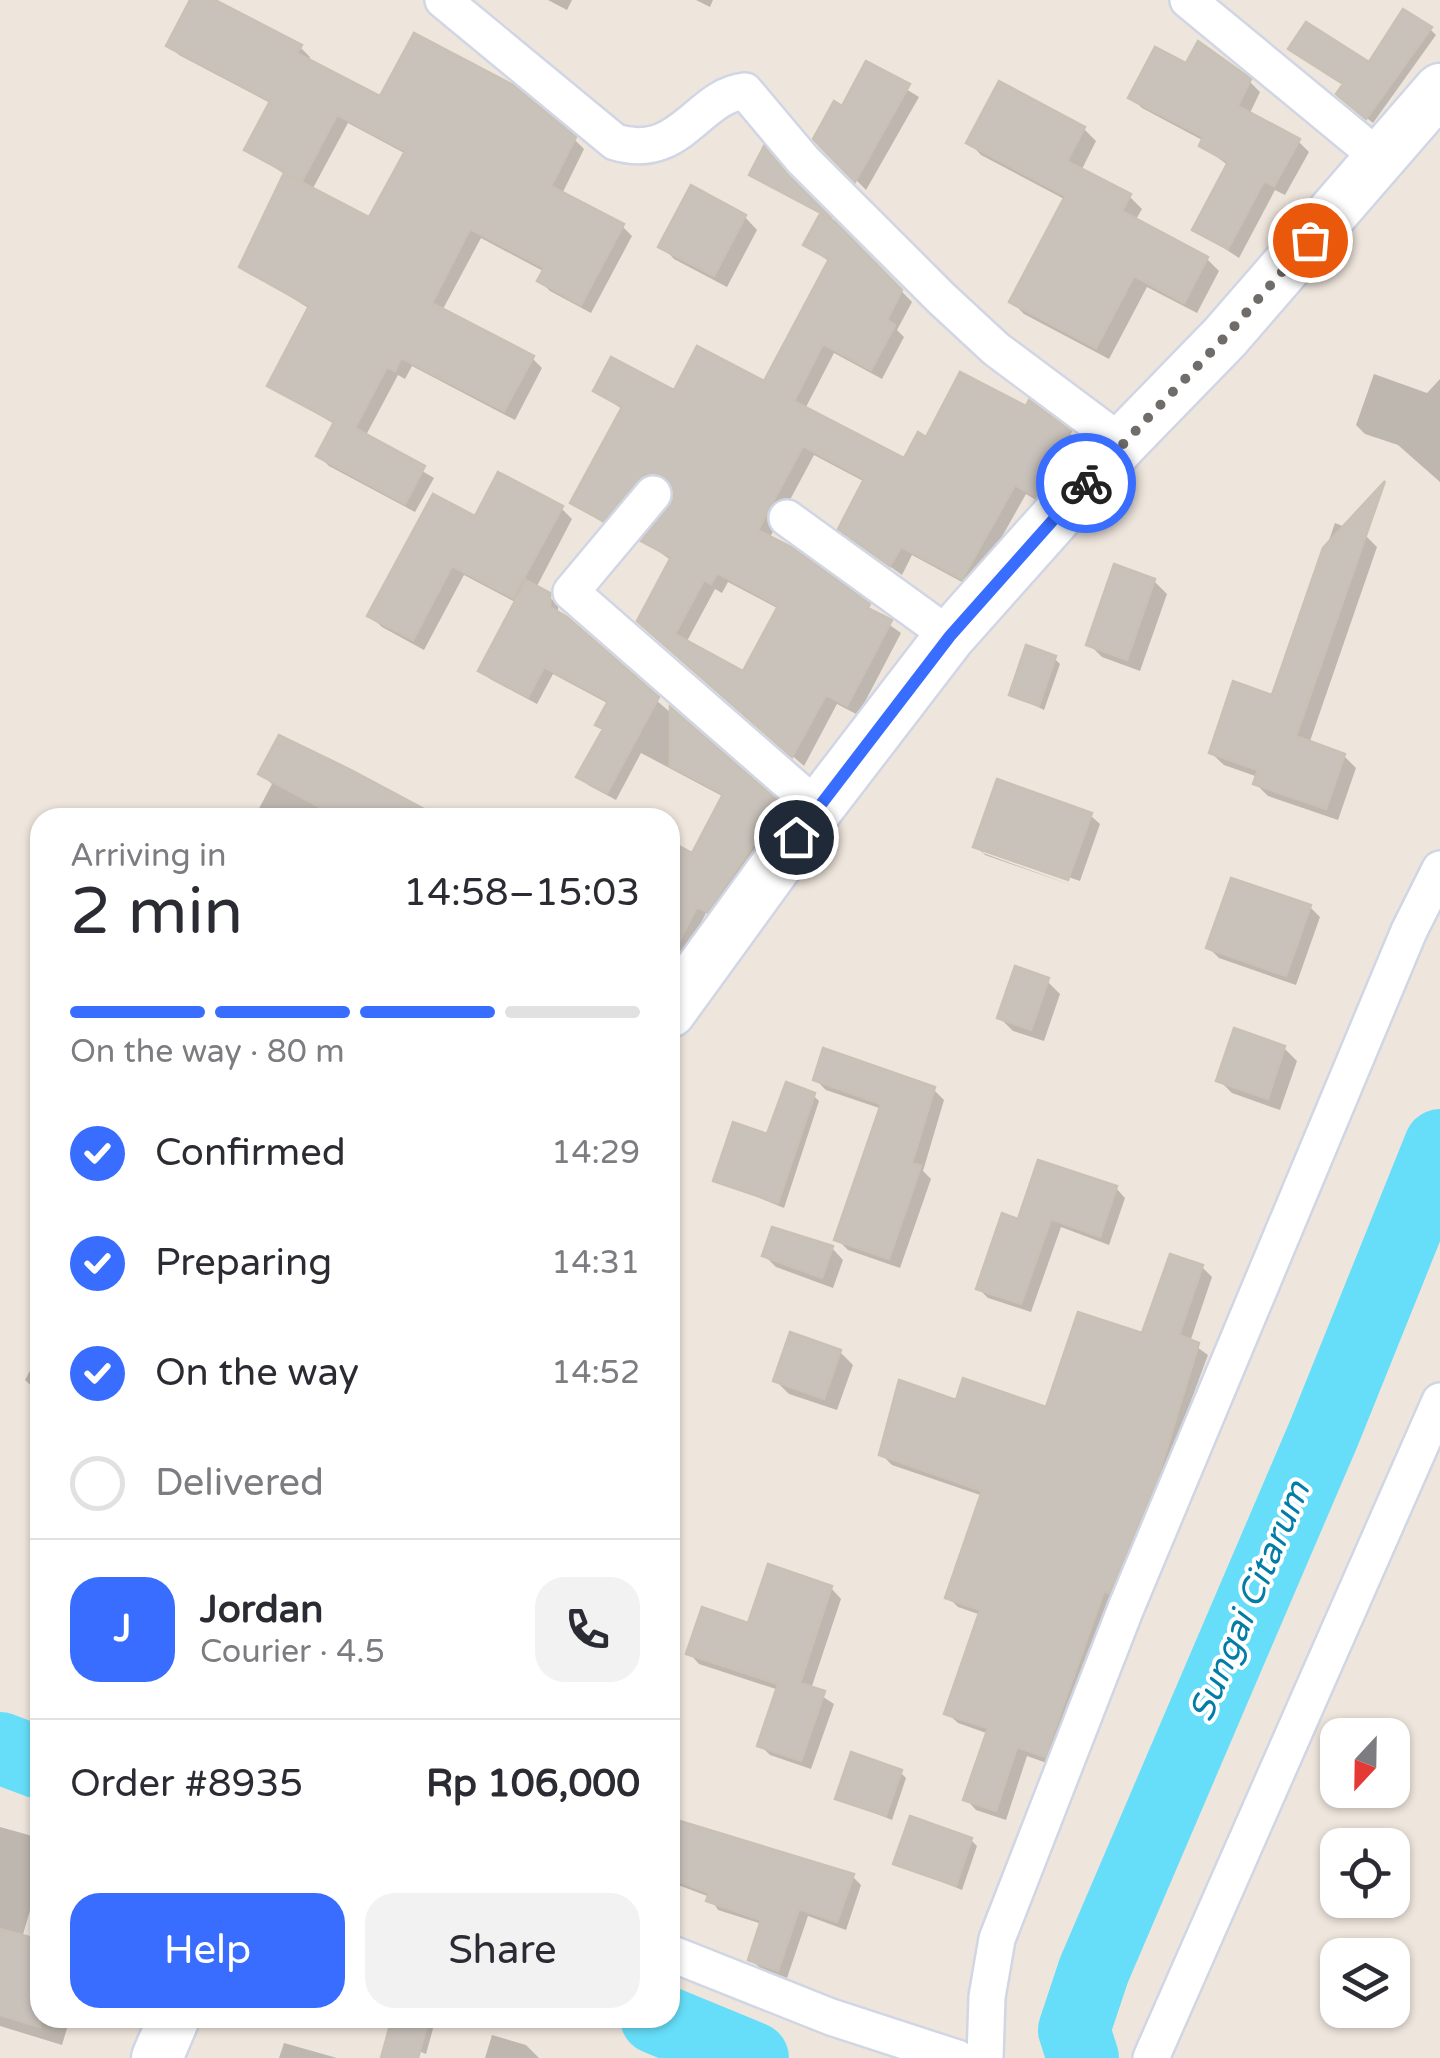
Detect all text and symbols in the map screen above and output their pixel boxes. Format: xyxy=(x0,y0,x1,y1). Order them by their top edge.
pin xyxy=(1268,198,1353,283)
icon: bag xyxy=(1283,213,1338,268)
courier xyxy=(1036,433,1136,533)
icon: bike xyxy=(1059,456,1114,511)
pin xyxy=(754,795,839,880)
icon: home xyxy=(769,810,824,865)
text: Arriving in xyxy=(70,837,227,875)
text: 14:58–15:03 xyxy=(403,870,640,916)
text: 2 min xyxy=(70,873,243,952)
text: On the way · 80 m xyxy=(70,1033,345,1071)
icon: check xyxy=(70,1126,125,1181)
text: Confirmed xyxy=(155,1130,346,1176)
text: 14:29 xyxy=(551,1134,640,1172)
icon: check xyxy=(70,1236,125,1291)
text: Preparing xyxy=(155,1240,332,1286)
text: 14:31 xyxy=(551,1244,640,1282)
icon: check xyxy=(70,1346,125,1401)
text: On the way xyxy=(155,1350,359,1396)
text: 14:52 xyxy=(551,1354,640,1392)
text: Delivered xyxy=(155,1460,324,1506)
water label: Sungai Citarum xyxy=(1181,1474,1320,1728)
button: phone xyxy=(535,1577,640,1682)
text: Jordan xyxy=(200,1587,323,1633)
text: J xyxy=(114,1606,131,1652)
text: Courier · 4.5 xyxy=(200,1633,385,1671)
north arrow xyxy=(1320,1718,1410,1808)
map controls xyxy=(1320,1718,1410,2028)
text: Order #8935 xyxy=(70,1761,303,1807)
text: Rp 106,000 xyxy=(426,1761,640,1807)
button: locate xyxy=(1320,1828,1410,1918)
button: Help xyxy=(70,1893,345,2008)
button: Share xyxy=(365,1893,640,2008)
button: layers xyxy=(1320,1938,1410,2028)

